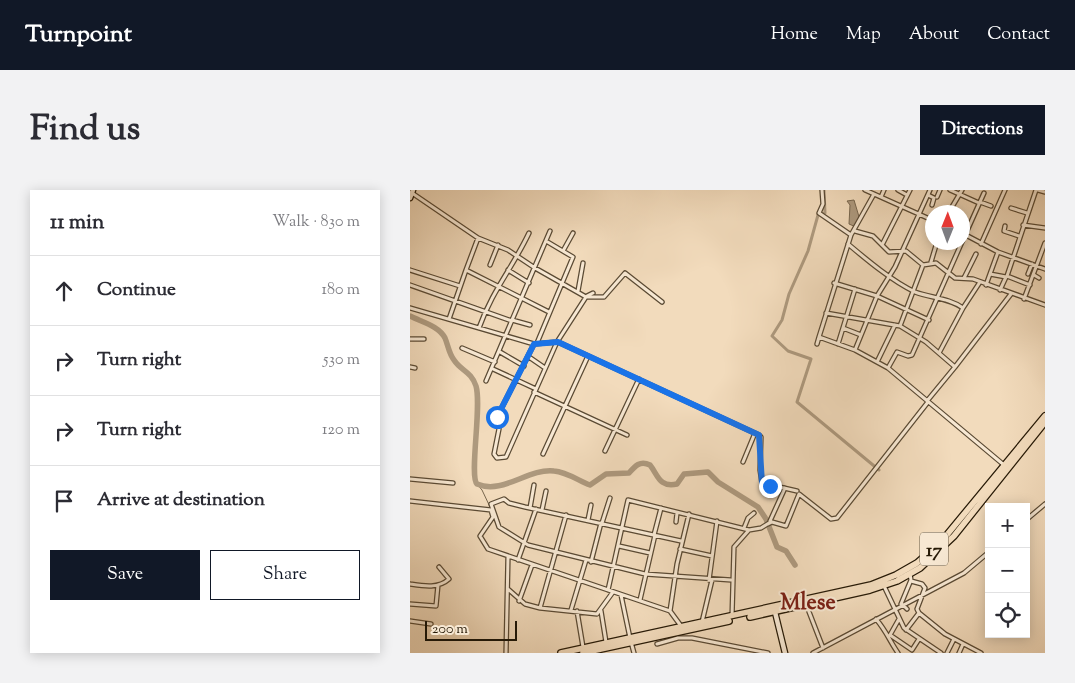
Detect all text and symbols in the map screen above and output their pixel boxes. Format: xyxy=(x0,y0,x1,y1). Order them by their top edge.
text: Turnpoint xyxy=(25,18,132,52)
text: Home xyxy=(771,22,818,48)
text: Map xyxy=(846,22,881,48)
text: About xyxy=(909,22,959,48)
text: Contact xyxy=(987,22,1050,48)
text: Find us xyxy=(30,105,140,156)
button: Directions xyxy=(920,105,1045,155)
north arrow xyxy=(925,205,970,250)
text: 11 min xyxy=(50,208,105,238)
text: Walk · 830 m xyxy=(272,211,360,234)
icon: ahead xyxy=(50,277,78,305)
text: Continue xyxy=(97,277,176,304)
text: 180 m xyxy=(321,279,360,302)
icon: right xyxy=(50,347,78,375)
text: Turn right xyxy=(97,347,181,374)
text: 530 m xyxy=(323,349,360,372)
route start xyxy=(486,406,509,429)
icon: right xyxy=(50,417,78,445)
text: Turn right xyxy=(97,417,181,444)
text: 120 m xyxy=(322,419,360,442)
route end xyxy=(759,475,782,498)
icon: arrive xyxy=(50,487,78,515)
text: Arrive at destination xyxy=(97,487,265,514)
map controls xyxy=(985,503,1030,638)
button: + xyxy=(985,503,1030,548)
road number: 17 xyxy=(920,532,948,566)
button: − xyxy=(985,548,1030,593)
button: Save xyxy=(50,550,200,600)
button: Share xyxy=(210,550,360,600)
district label: Mlese xyxy=(780,588,836,620)
button: locate xyxy=(985,593,1030,638)
scale bar xyxy=(425,618,518,641)
text: 200 m xyxy=(432,620,468,640)

